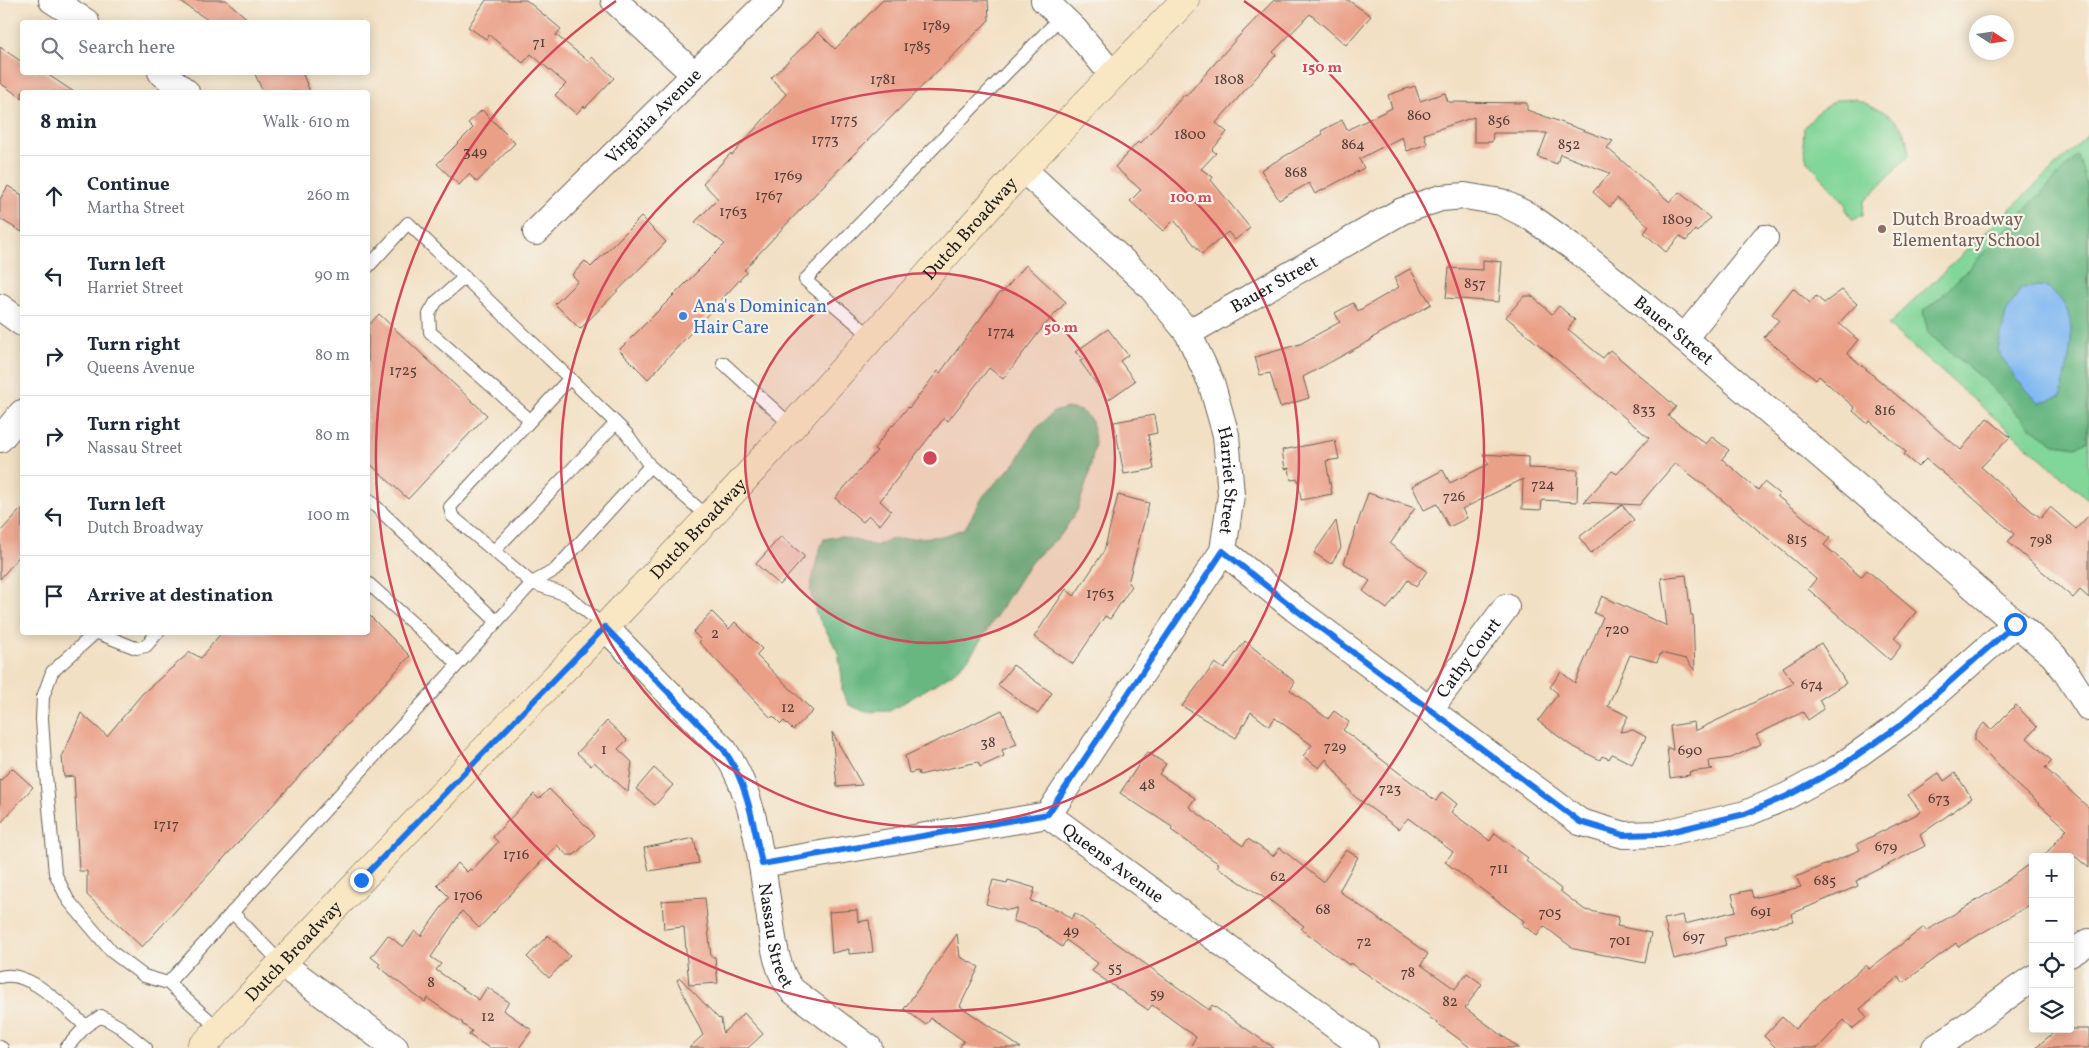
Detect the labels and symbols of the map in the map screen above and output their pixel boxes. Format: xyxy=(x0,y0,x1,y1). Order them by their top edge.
north arrow xyxy=(1969,15,2014,60)
house number: 1789 xyxy=(922,16,950,37)
house number: 71 xyxy=(532,33,546,54)
house number: 1785 xyxy=(903,37,931,58)
text: 150 m xyxy=(1302,58,1342,79)
street label: Virginia Avenue xyxy=(600,63,708,170)
house number: 1781 xyxy=(870,70,896,91)
house number: 1808 xyxy=(1214,70,1244,91)
house number: 860 xyxy=(1407,106,1431,127)
house number: 1775 xyxy=(830,110,858,131)
house number: 856 xyxy=(1488,111,1510,132)
house number: 1800 xyxy=(1174,125,1206,146)
house number: 1773 xyxy=(811,130,839,151)
house number: 864 xyxy=(1341,135,1365,156)
house number: 852 xyxy=(1558,135,1580,156)
house number: 349 xyxy=(463,142,487,163)
house number: 868 xyxy=(1285,163,1307,184)
house number: 1769 xyxy=(774,166,802,187)
street label: Dutch Broadway xyxy=(918,172,1024,286)
house number: 1767 xyxy=(755,186,783,207)
text: 100 m xyxy=(1170,188,1213,209)
house number: 1763 xyxy=(719,202,747,223)
place label: Dutch Broadway Elementary School xyxy=(1892,208,2040,254)
house number: 1809 xyxy=(1662,210,1692,231)
marker: Dutch Broadway Elementary School xyxy=(1876,223,1888,235)
street label: Bauer Street xyxy=(1226,250,1323,320)
house number: 857 xyxy=(1464,274,1486,295)
street label: Bauer Street xyxy=(1628,291,1718,372)
place label: Ana's Dominican Hair Care xyxy=(693,295,827,341)
marker: Ana's Dominican Hair Care xyxy=(677,310,689,322)
text: 50 m xyxy=(1044,318,1078,339)
house number: 1774 xyxy=(987,322,1015,343)
house number: 1725 xyxy=(389,361,417,382)
house number: 833 xyxy=(1633,400,1655,421)
house number: 816 xyxy=(1874,401,1896,422)
street label: Harriet Street xyxy=(1210,424,1242,536)
centre of rings xyxy=(921,449,939,467)
street label: Dutch Broadway xyxy=(645,473,753,586)
house number: 724 xyxy=(1531,475,1555,496)
house number: 726 xyxy=(1443,487,1465,508)
house number: 815 xyxy=(1787,530,1807,551)
house number: 798 xyxy=(2030,530,2052,551)
house number: 1763 xyxy=(1086,584,1114,605)
street label: Cathy Court xyxy=(1431,613,1508,704)
route start xyxy=(2004,613,2027,636)
house number: 720 xyxy=(1605,620,1629,641)
house number: 2 xyxy=(711,624,719,645)
house number: 674 xyxy=(1801,675,1823,696)
house number: 12 xyxy=(781,698,795,719)
house number: 38 xyxy=(980,733,996,754)
house number: 729 xyxy=(1324,737,1347,758)
house number: 1 xyxy=(601,740,607,761)
house number: 690 xyxy=(1678,741,1702,762)
house number: 48 xyxy=(1139,775,1155,796)
house number: 723 xyxy=(1379,779,1401,800)
house number: 673 xyxy=(1928,789,1950,810)
house number: 1717 xyxy=(153,815,179,836)
street label: Queens Avenue xyxy=(1056,818,1169,910)
house number: 679 xyxy=(1875,837,1897,858)
house number: 1716 xyxy=(503,845,529,866)
house number: 711 xyxy=(1490,859,1508,880)
house number: 62 xyxy=(1270,867,1286,888)
route end xyxy=(350,869,373,892)
house number: 685 xyxy=(1814,871,1836,892)
street label: Nassau Street xyxy=(751,881,799,994)
house number: 1706 xyxy=(453,886,483,907)
street label: Dutch Broadway xyxy=(240,896,349,1008)
house number: 68 xyxy=(1315,900,1331,921)
house number: 691 xyxy=(1750,902,1772,923)
house number: 705 xyxy=(1539,903,1561,924)
house number: 49 xyxy=(1063,921,1079,942)
house number: 697 xyxy=(1683,927,1705,948)
house number: 701 xyxy=(1609,931,1631,952)
house number: 72 xyxy=(1356,932,1372,953)
house number: 55 xyxy=(1108,958,1122,979)
house number: 78 xyxy=(1401,963,1415,984)
house number: 8 xyxy=(427,973,435,994)
house number: 59 xyxy=(1150,984,1165,1005)
house number: 82 xyxy=(1442,992,1458,1013)
house number: 12 xyxy=(481,1007,495,1028)

